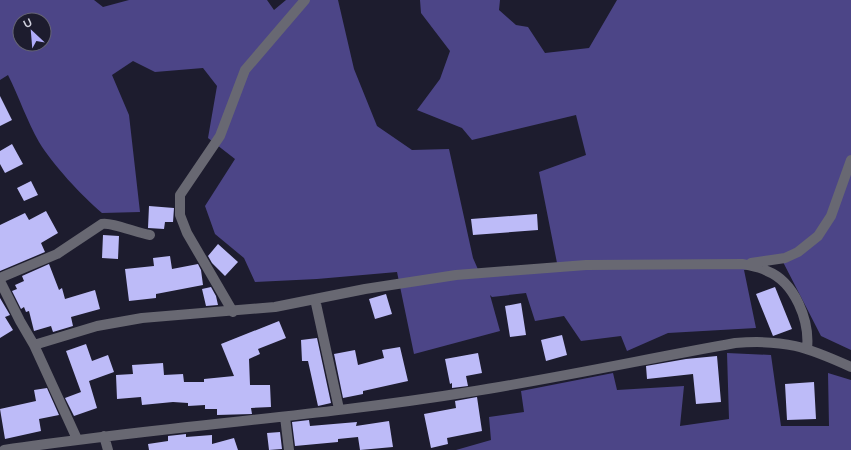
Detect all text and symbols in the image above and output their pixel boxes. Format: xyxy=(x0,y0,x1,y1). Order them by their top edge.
north arrow xyxy=(12,12,52,52)
text: U xyxy=(21,16,34,31)

